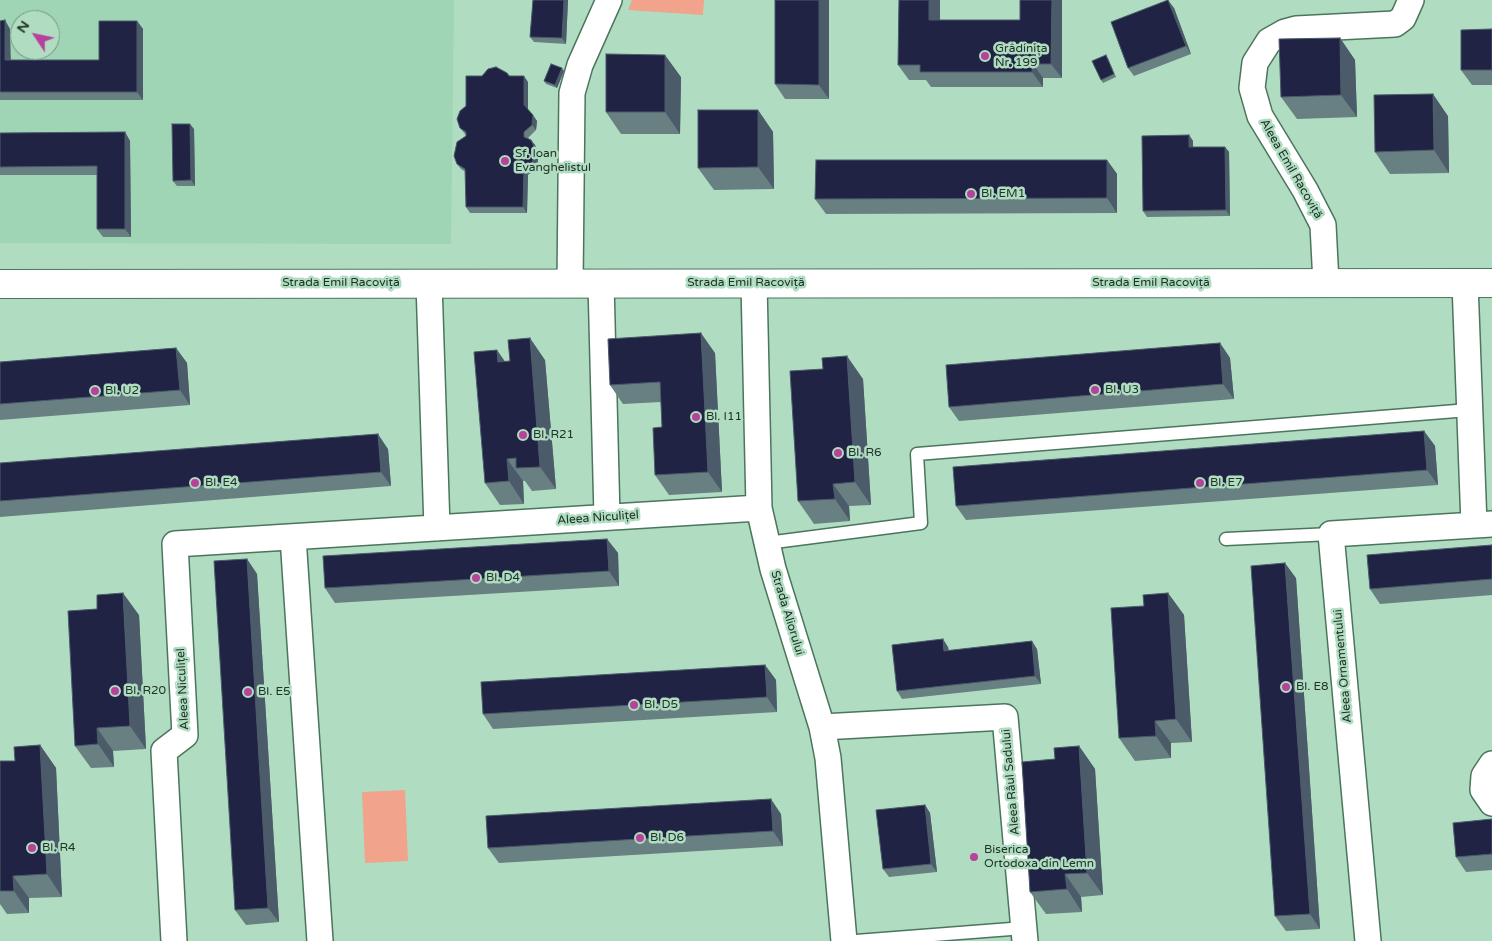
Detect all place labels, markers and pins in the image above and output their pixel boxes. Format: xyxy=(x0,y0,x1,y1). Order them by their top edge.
place label: Grădinița Nr. 199 xyxy=(995,42,1048,70)
marker: Grădinița Nr. 199 xyxy=(979,50,991,62)
place label: Sf. Ioan Evanghelistul xyxy=(515,147,591,175)
marker: Sf. Ioan Evanghelistul xyxy=(499,155,511,167)
place label: Bl. EM1 xyxy=(981,187,1025,201)
marker: Bl. EM1 xyxy=(965,188,977,200)
place label: Bl. U3 xyxy=(1105,383,1139,397)
place label: Bl. U2 xyxy=(105,384,139,398)
marker: Bl. U3 xyxy=(1089,384,1101,396)
marker: Bl. U2 xyxy=(89,385,101,397)
place label: Bl. I11 xyxy=(706,410,742,424)
marker: Bl. I11 xyxy=(690,411,702,423)
place label: Bl. R21 xyxy=(533,428,574,442)
marker: Bl. R21 xyxy=(517,429,529,441)
place label: Bl. R6 xyxy=(848,446,882,460)
marker: Bl. R6 xyxy=(832,447,844,459)
place label: Bl. E4 xyxy=(205,476,238,490)
place label: Bl. E7 xyxy=(1210,476,1243,490)
marker: Bl. E4 xyxy=(189,477,201,489)
marker: Bl. E7 xyxy=(1194,477,1206,489)
place label: Bl. D4 xyxy=(486,571,520,585)
marker: Bl. D4 xyxy=(470,572,482,584)
place label: Bl. E8 xyxy=(1296,680,1329,694)
marker: Bl. E8 xyxy=(1280,681,1292,693)
place label: Bl. R20 xyxy=(125,684,166,698)
marker: Bl. R20 xyxy=(109,685,121,697)
place label: Bl. E5 xyxy=(258,685,291,699)
marker: Bl. E5 xyxy=(242,686,254,698)
place label: Bl. D5 xyxy=(644,698,678,712)
marker: Bl. D5 xyxy=(628,699,640,711)
place label: Bl. D6 xyxy=(650,831,684,845)
marker: Bl. D6 xyxy=(634,832,646,844)
place label: Bl. R4 xyxy=(42,841,76,855)
marker: Bl. R4 xyxy=(26,842,38,854)
place label: Biserica Ortodoxa din Lemn xyxy=(984,843,1094,871)
marker: Biserica Ortodoxa din Lemn xyxy=(968,851,980,863)

